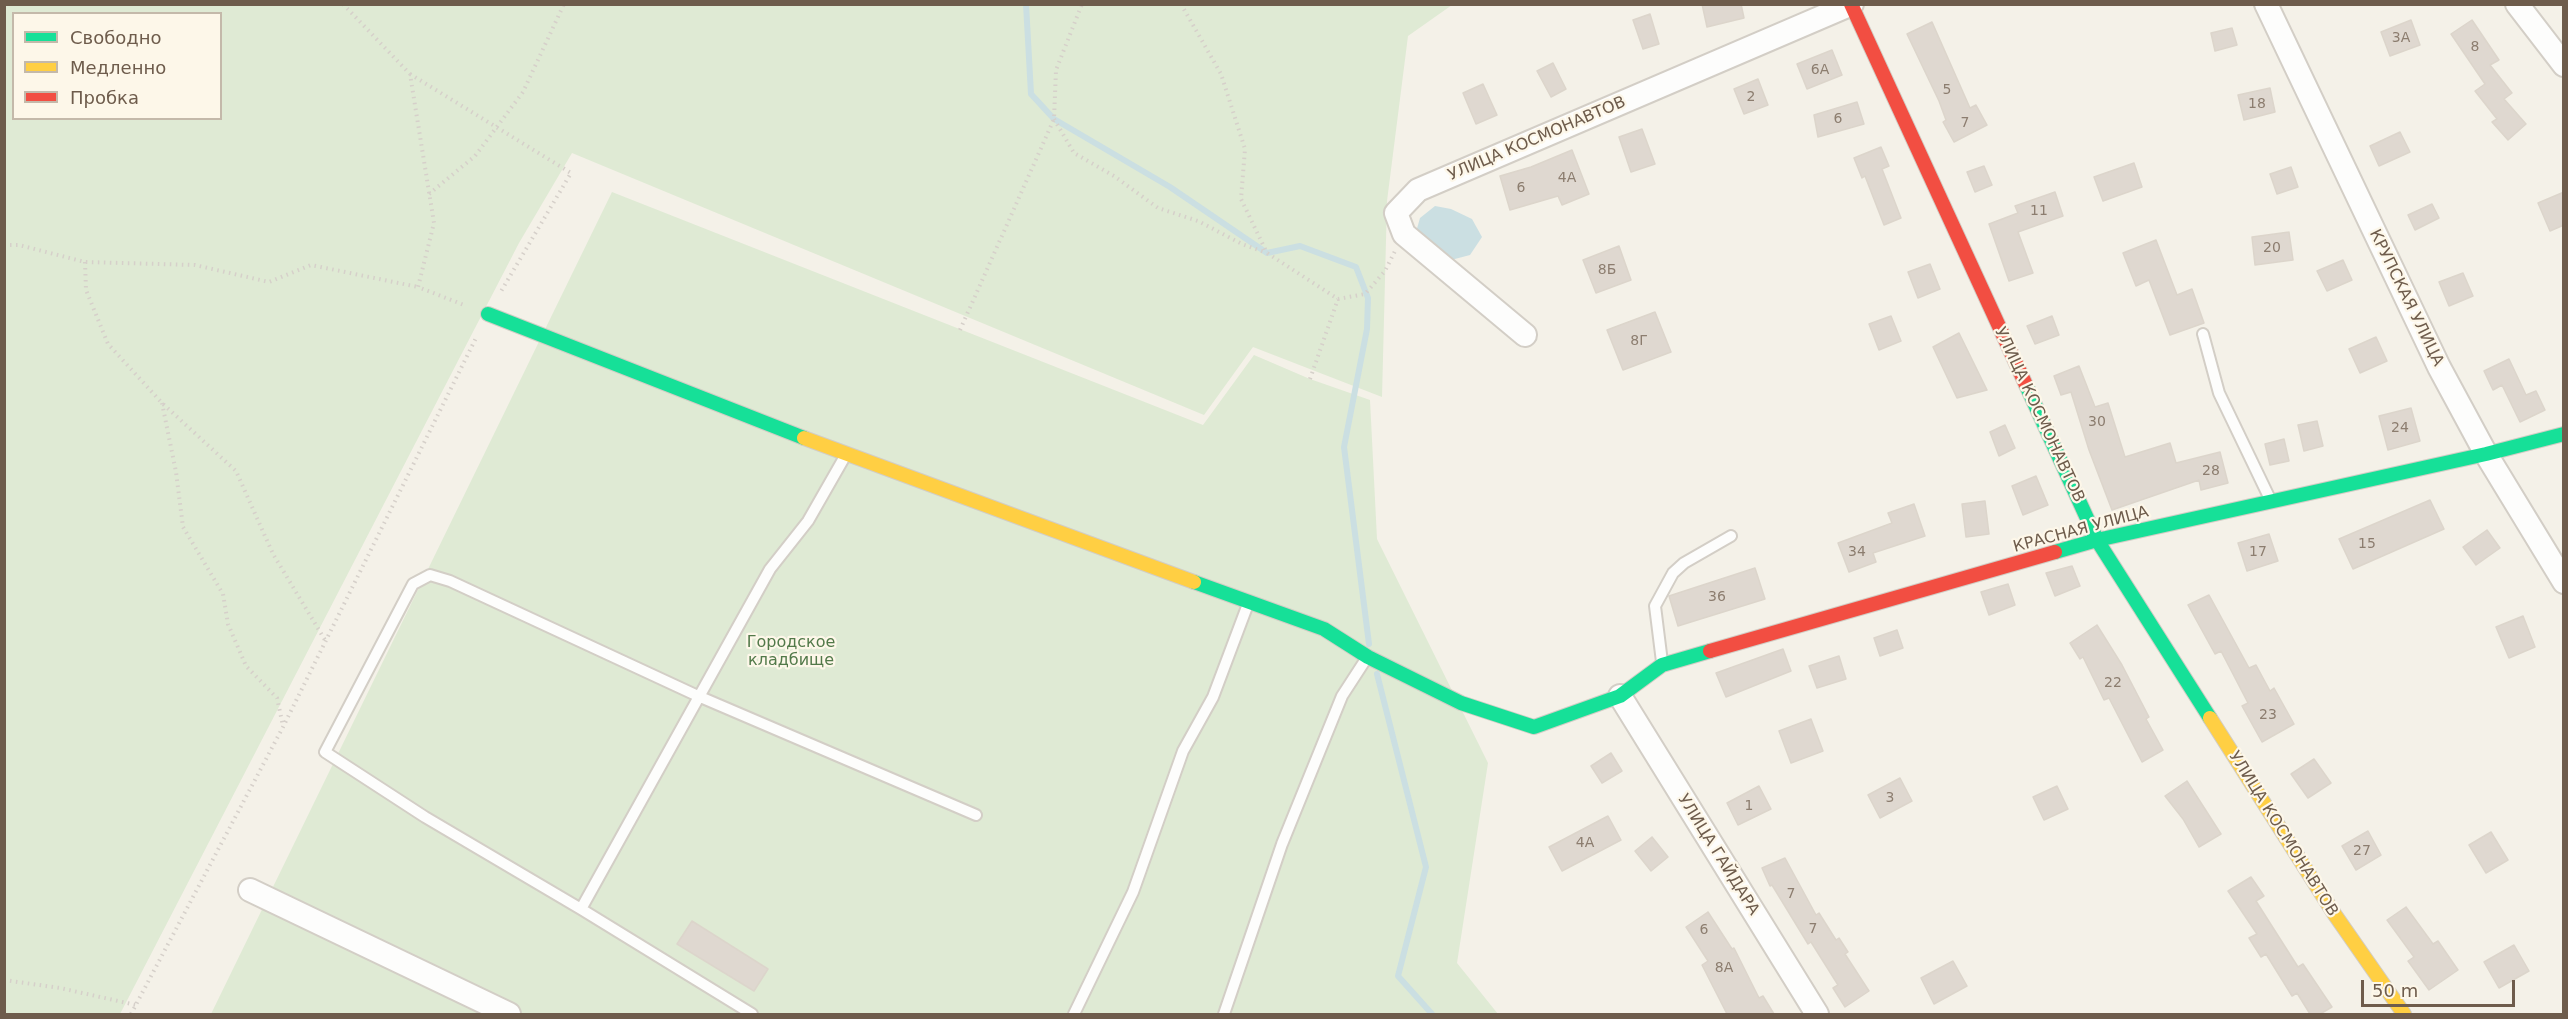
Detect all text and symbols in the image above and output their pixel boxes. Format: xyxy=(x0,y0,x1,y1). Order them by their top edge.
legend xyxy=(12,12,222,120)
text: Свободно xyxy=(70,27,162,48)
house number: 3А xyxy=(2392,30,2410,46)
house number: 8 xyxy=(2471,39,2479,55)
text: Медленно xyxy=(70,57,166,78)
house number: 6А xyxy=(1811,62,1829,78)
house number: 5 xyxy=(1943,82,1951,98)
text: Пробка xyxy=(70,87,139,108)
house number: 2 xyxy=(1747,89,1755,105)
street label: УЛИЦА КОСМОНАВТОВ xyxy=(1445,93,1629,185)
house number: 18 xyxy=(2248,96,2266,112)
house number: 6 xyxy=(1834,111,1842,127)
house number: 7 xyxy=(1961,115,1969,131)
house number: 4А xyxy=(1558,170,1576,186)
house number: 6 xyxy=(1517,180,1525,196)
house number: 11 xyxy=(2030,203,2048,219)
street label: КРУПСКАЯ УЛИЦА xyxy=(2365,227,2447,369)
house number: 20 xyxy=(2263,240,2281,256)
house number: 8Б xyxy=(1598,262,1616,278)
street label: УЛИЦА КОСМОНАВТОВ xyxy=(1990,324,2088,506)
house number: 8Г xyxy=(1630,333,1648,349)
house number: 30 xyxy=(2088,414,2106,430)
house number: 24 xyxy=(2391,420,2409,436)
house number: 28 xyxy=(2202,463,2220,479)
street label: КРАСНАЯ УЛИЦА xyxy=(2011,503,2151,557)
house number: 15 xyxy=(2358,536,2376,552)
house number: 34 xyxy=(1848,544,1866,560)
house number: 17 xyxy=(2249,544,2267,560)
house number: 36 xyxy=(1708,589,1726,605)
park label: Городское кладбище xyxy=(747,633,835,671)
house number: 22 xyxy=(2104,675,2122,691)
house number: 23 xyxy=(2259,707,2277,723)
street label: УЛИЦА КОСМОНАВТОВ xyxy=(2224,748,2342,920)
house number: 3 xyxy=(1886,790,1894,806)
street label: УЛИЦА ГАЙДАРА xyxy=(1673,791,1763,919)
house number: 1 xyxy=(1745,798,1753,814)
house number: 4А xyxy=(1576,835,1594,851)
house number: 27 xyxy=(2353,843,2371,859)
house number: 7 xyxy=(1787,886,1795,902)
house number: 7 xyxy=(1809,921,1817,937)
house number: 6 xyxy=(1700,922,1708,938)
house number: 8А xyxy=(1715,960,1733,976)
scale bar xyxy=(2364,968,2518,1006)
text: 50 m xyxy=(2372,980,2418,1001)

